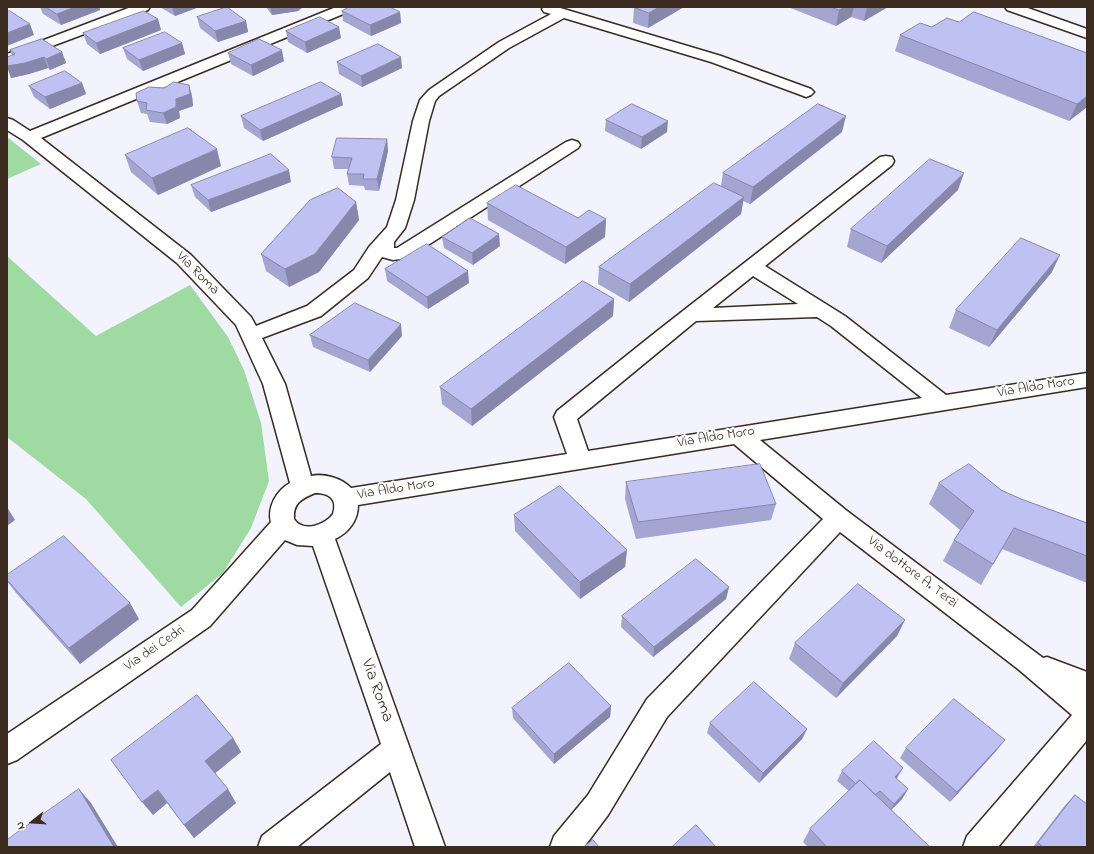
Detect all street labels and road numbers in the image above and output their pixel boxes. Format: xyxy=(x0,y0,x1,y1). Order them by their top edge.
street label: Via Roma xyxy=(172,249,222,299)
street label: Via Aldo Moro xyxy=(996,374,1076,402)
street label: Via Aldo Moro xyxy=(676,424,756,452)
street label: Via Aldo Moro xyxy=(356,476,436,504)
street label: Via dottore A. Terzi xyxy=(863,534,961,612)
street label: Via dei Cedri xyxy=(121,623,189,675)
street label: Via Roma xyxy=(355,657,397,725)

